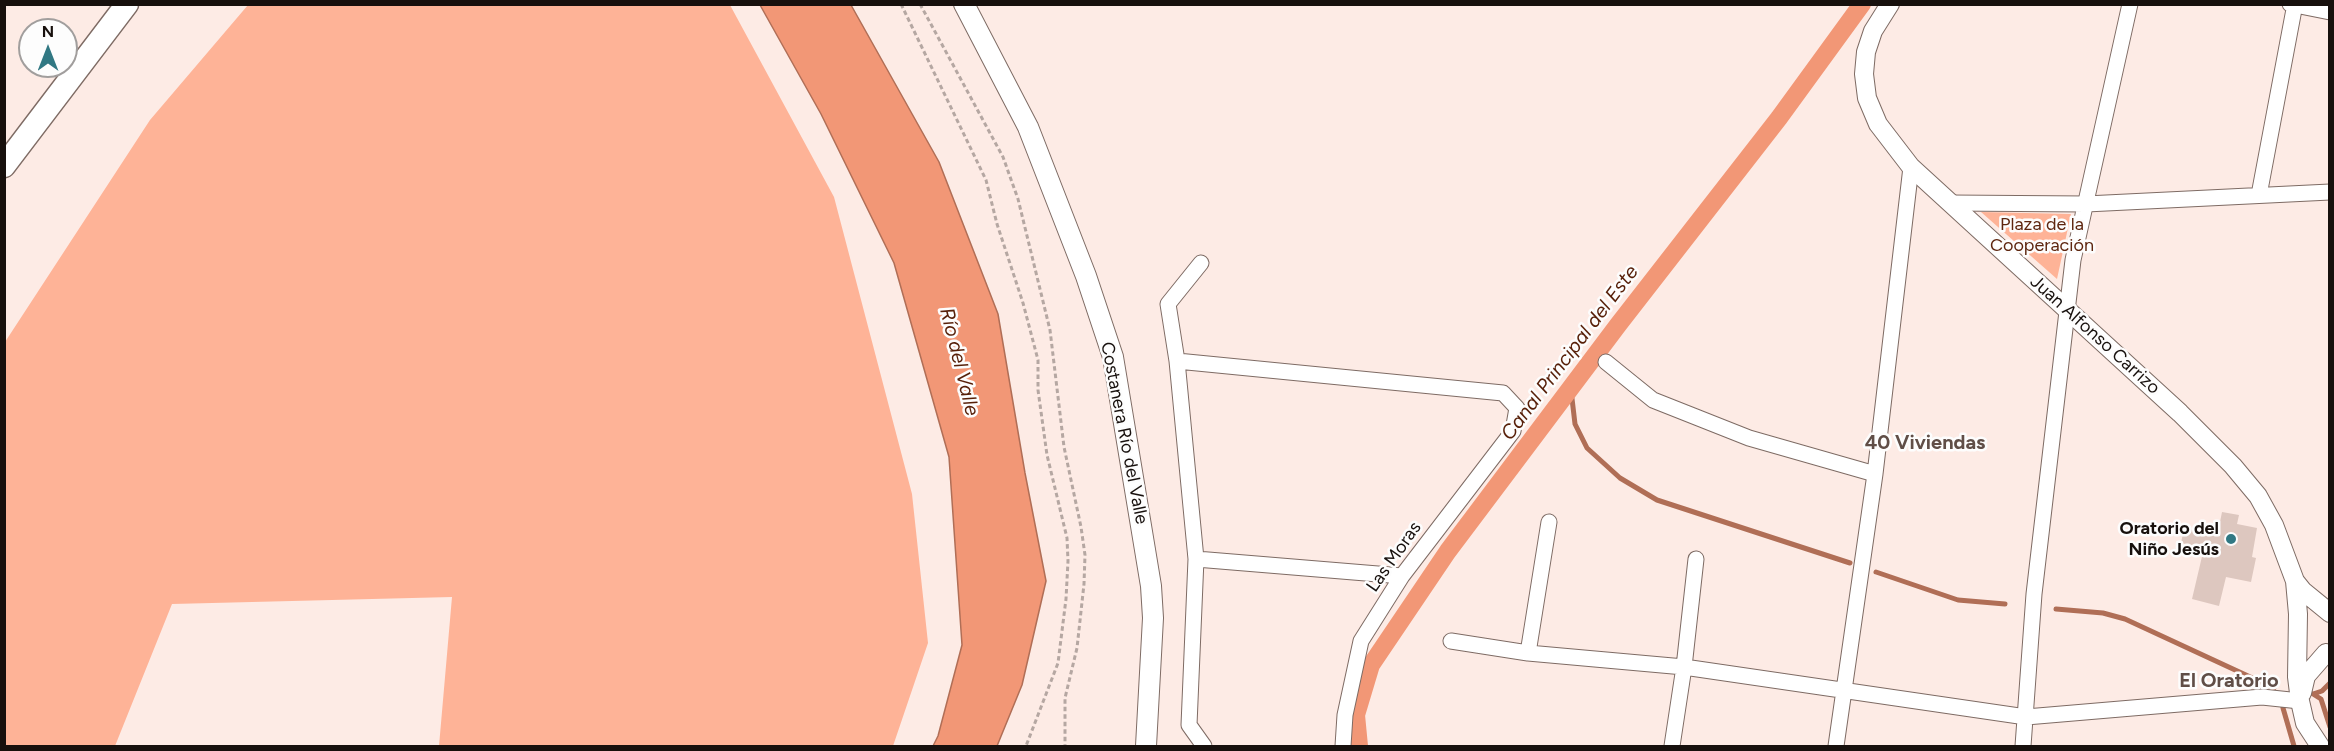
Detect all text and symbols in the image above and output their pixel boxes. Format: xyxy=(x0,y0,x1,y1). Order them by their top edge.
north arrow xyxy=(18,18,78,78)
text: N xyxy=(42,22,54,41)
park label: Plaza de la Cooperación xyxy=(1990,214,2094,256)
water label: Canal Principal del Este xyxy=(1496,261,1644,445)
street label: Juan Alfonso Carrizo xyxy=(2026,271,2164,399)
water label: Río del Valle xyxy=(934,306,984,418)
street label: Costanera Río del Valle xyxy=(1096,340,1152,526)
district label: 40 Viviendas xyxy=(1865,431,1985,455)
street label: Las Moras xyxy=(1362,518,1426,596)
place label: Oratorio del Niño Jesús xyxy=(2119,518,2219,560)
marker: Oratorio del Niño Jesús xyxy=(2224,532,2238,546)
district label: El Oratorio xyxy=(2179,669,2279,693)

